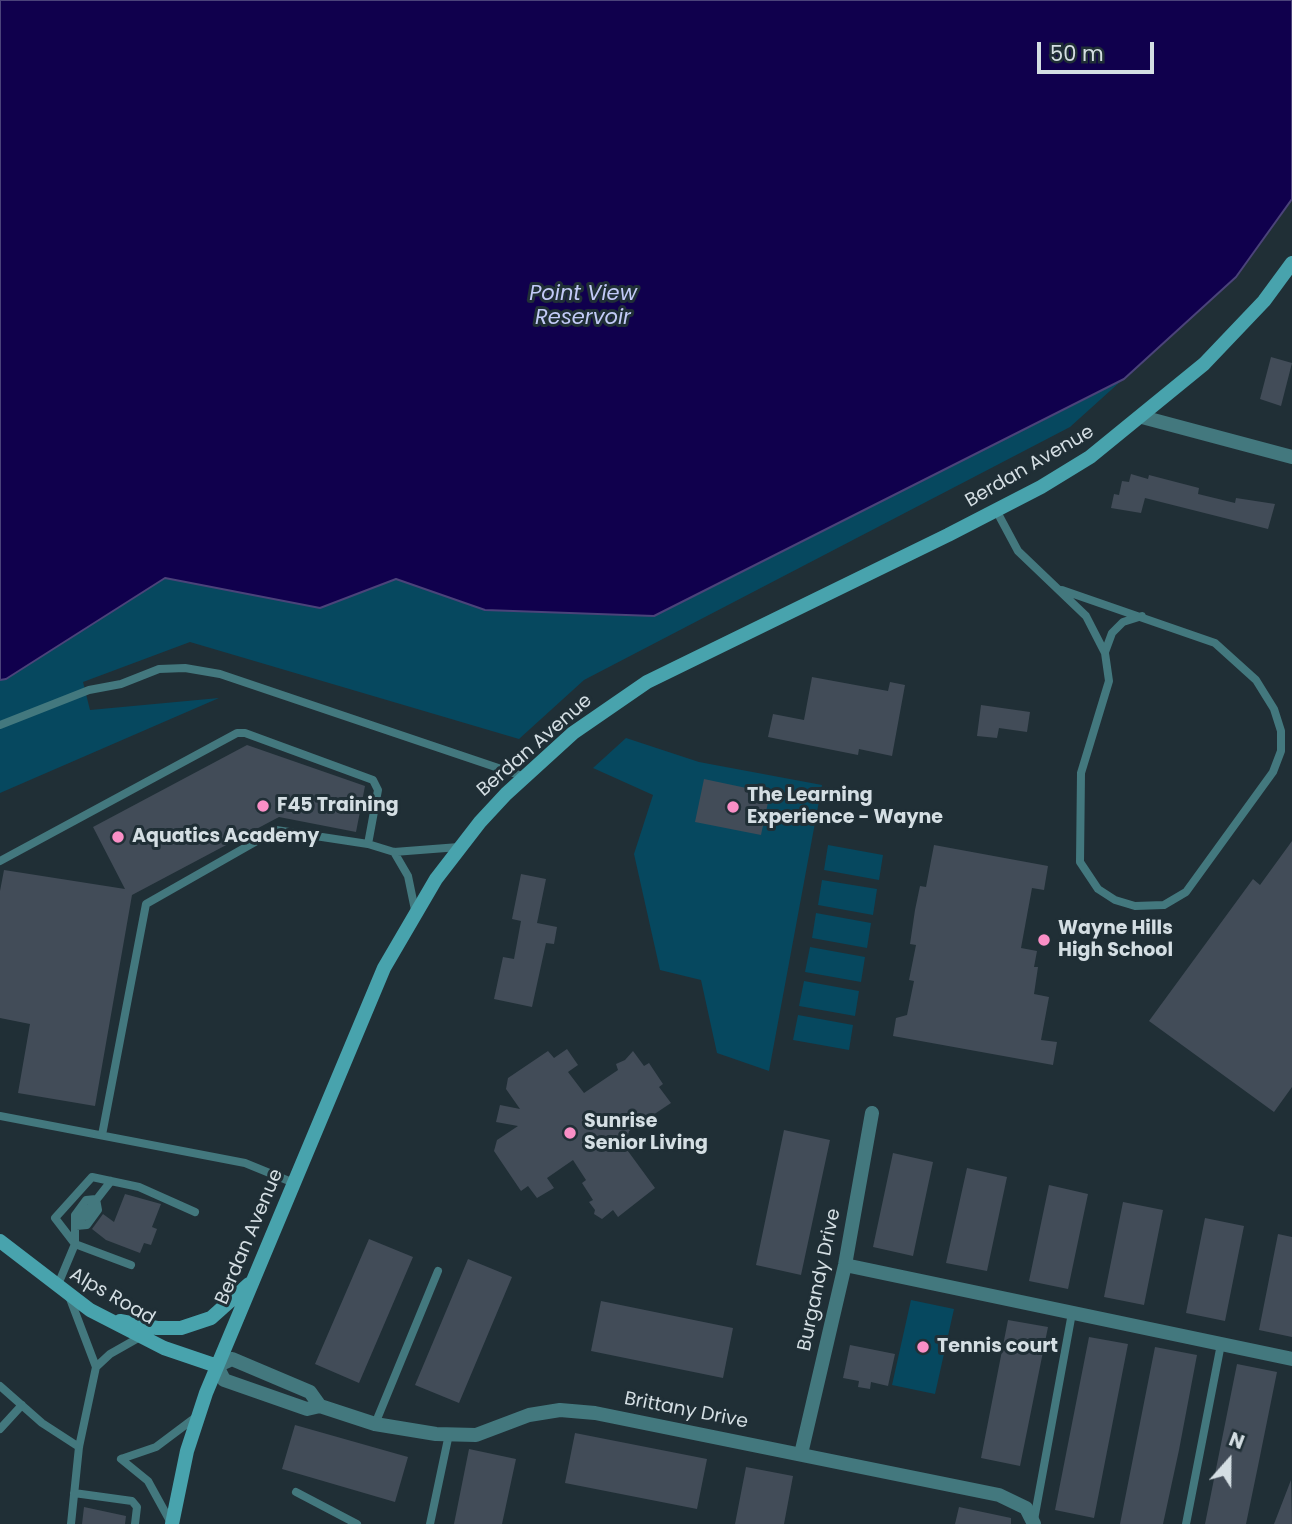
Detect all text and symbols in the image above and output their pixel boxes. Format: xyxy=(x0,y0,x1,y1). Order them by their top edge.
scale bar xyxy=(1040,28,1157,72)
text: 50 m xyxy=(1050,39,1104,68)
water label: Point View Reservoir xyxy=(529,282,637,332)
street label: Berdan Avenue xyxy=(962,421,1098,513)
street label: Berdan Avenue xyxy=(473,690,597,802)
place label: The Learning Experience - Wayne xyxy=(747,785,943,829)
place label: F45 Training xyxy=(277,795,399,817)
marker: F45 Training xyxy=(255,798,271,814)
marker: The Learning Experience - Wayne xyxy=(725,799,741,815)
place label: Aquatics Academy xyxy=(132,826,319,848)
marker: Aquatics Academy xyxy=(110,829,126,845)
place label: Wayne Hills High School xyxy=(1058,918,1173,962)
marker: Wayne Hills High School xyxy=(1036,932,1052,948)
place label: Sunrise Senior Living xyxy=(584,1111,708,1155)
marker: Sunrise Senior Living xyxy=(562,1125,578,1141)
street label: Berdan Avenue xyxy=(211,1166,289,1308)
street label: Burgandy Drive xyxy=(794,1207,846,1353)
street label: Alps Road xyxy=(65,1263,159,1331)
place label: Tennis court xyxy=(937,1336,1058,1358)
marker: Tennis court xyxy=(915,1339,931,1355)
street label: Brittany Drive xyxy=(622,1388,750,1434)
north arrow xyxy=(1194,1426,1264,1496)
text: N xyxy=(1225,1426,1248,1456)

